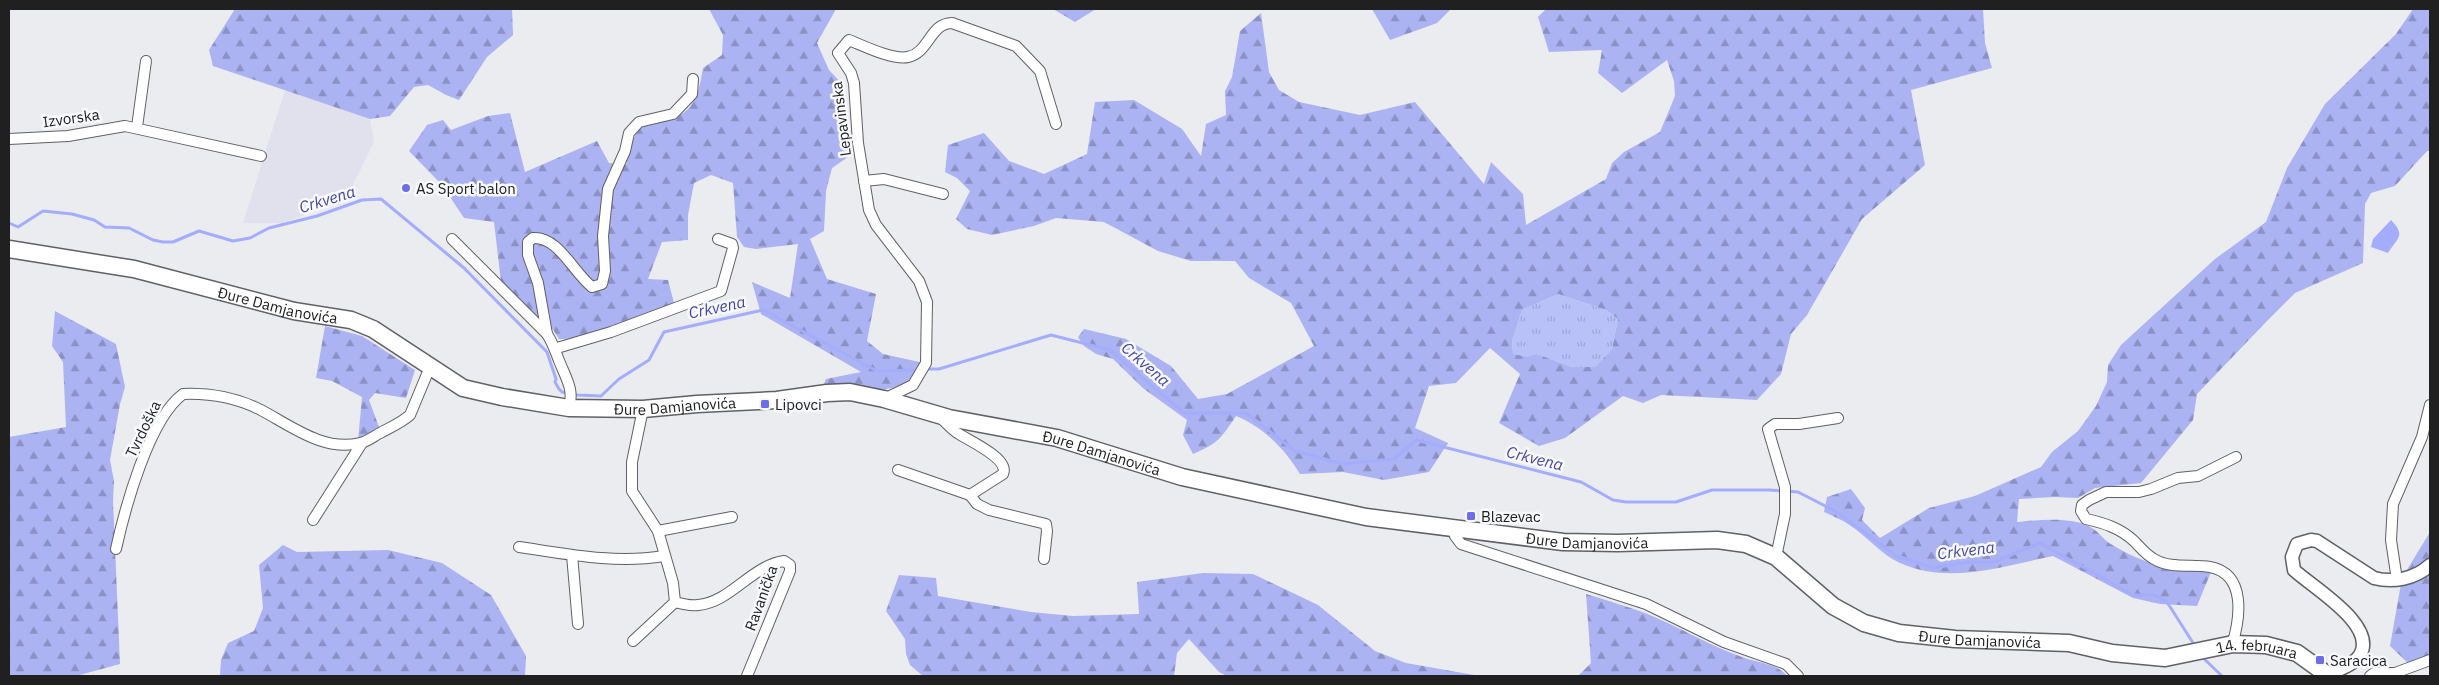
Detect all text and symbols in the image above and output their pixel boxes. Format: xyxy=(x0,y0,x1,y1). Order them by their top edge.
street label: Lepavinska xyxy=(827,81,855,157)
street label: Izvorska xyxy=(41,105,101,131)
place label: AS Sport balon xyxy=(416,179,516,198)
water label: Crkvena xyxy=(296,181,358,217)
marker: AS Sport balon xyxy=(400,182,412,194)
street label: Đure Damjanovića xyxy=(216,282,339,327)
water label: Crkvena xyxy=(687,291,747,323)
water label: Crkvena xyxy=(1118,338,1174,390)
street label: Đure Damjanovića xyxy=(614,393,736,419)
place label: Lipovci xyxy=(775,395,822,414)
street label: Tvrdoška xyxy=(121,397,165,461)
marker: Lipovci xyxy=(759,398,771,410)
street label: Đure Damjanovića xyxy=(1041,426,1163,479)
water label: Crkvena xyxy=(1505,441,1565,475)
place label: Blazevac xyxy=(1481,507,1541,526)
marker: Blazevac xyxy=(1465,510,1477,522)
street label: Đure Damjanovića xyxy=(1525,528,1649,553)
water label: Crkvena xyxy=(1936,537,1996,563)
street label: Ravanička xyxy=(740,563,782,633)
street label: Đure Damjanovića xyxy=(1918,626,2041,652)
street label: 14. februara xyxy=(2214,635,2300,662)
place label: Saracica xyxy=(2330,651,2387,670)
marker: Saracica xyxy=(2314,654,2326,666)

